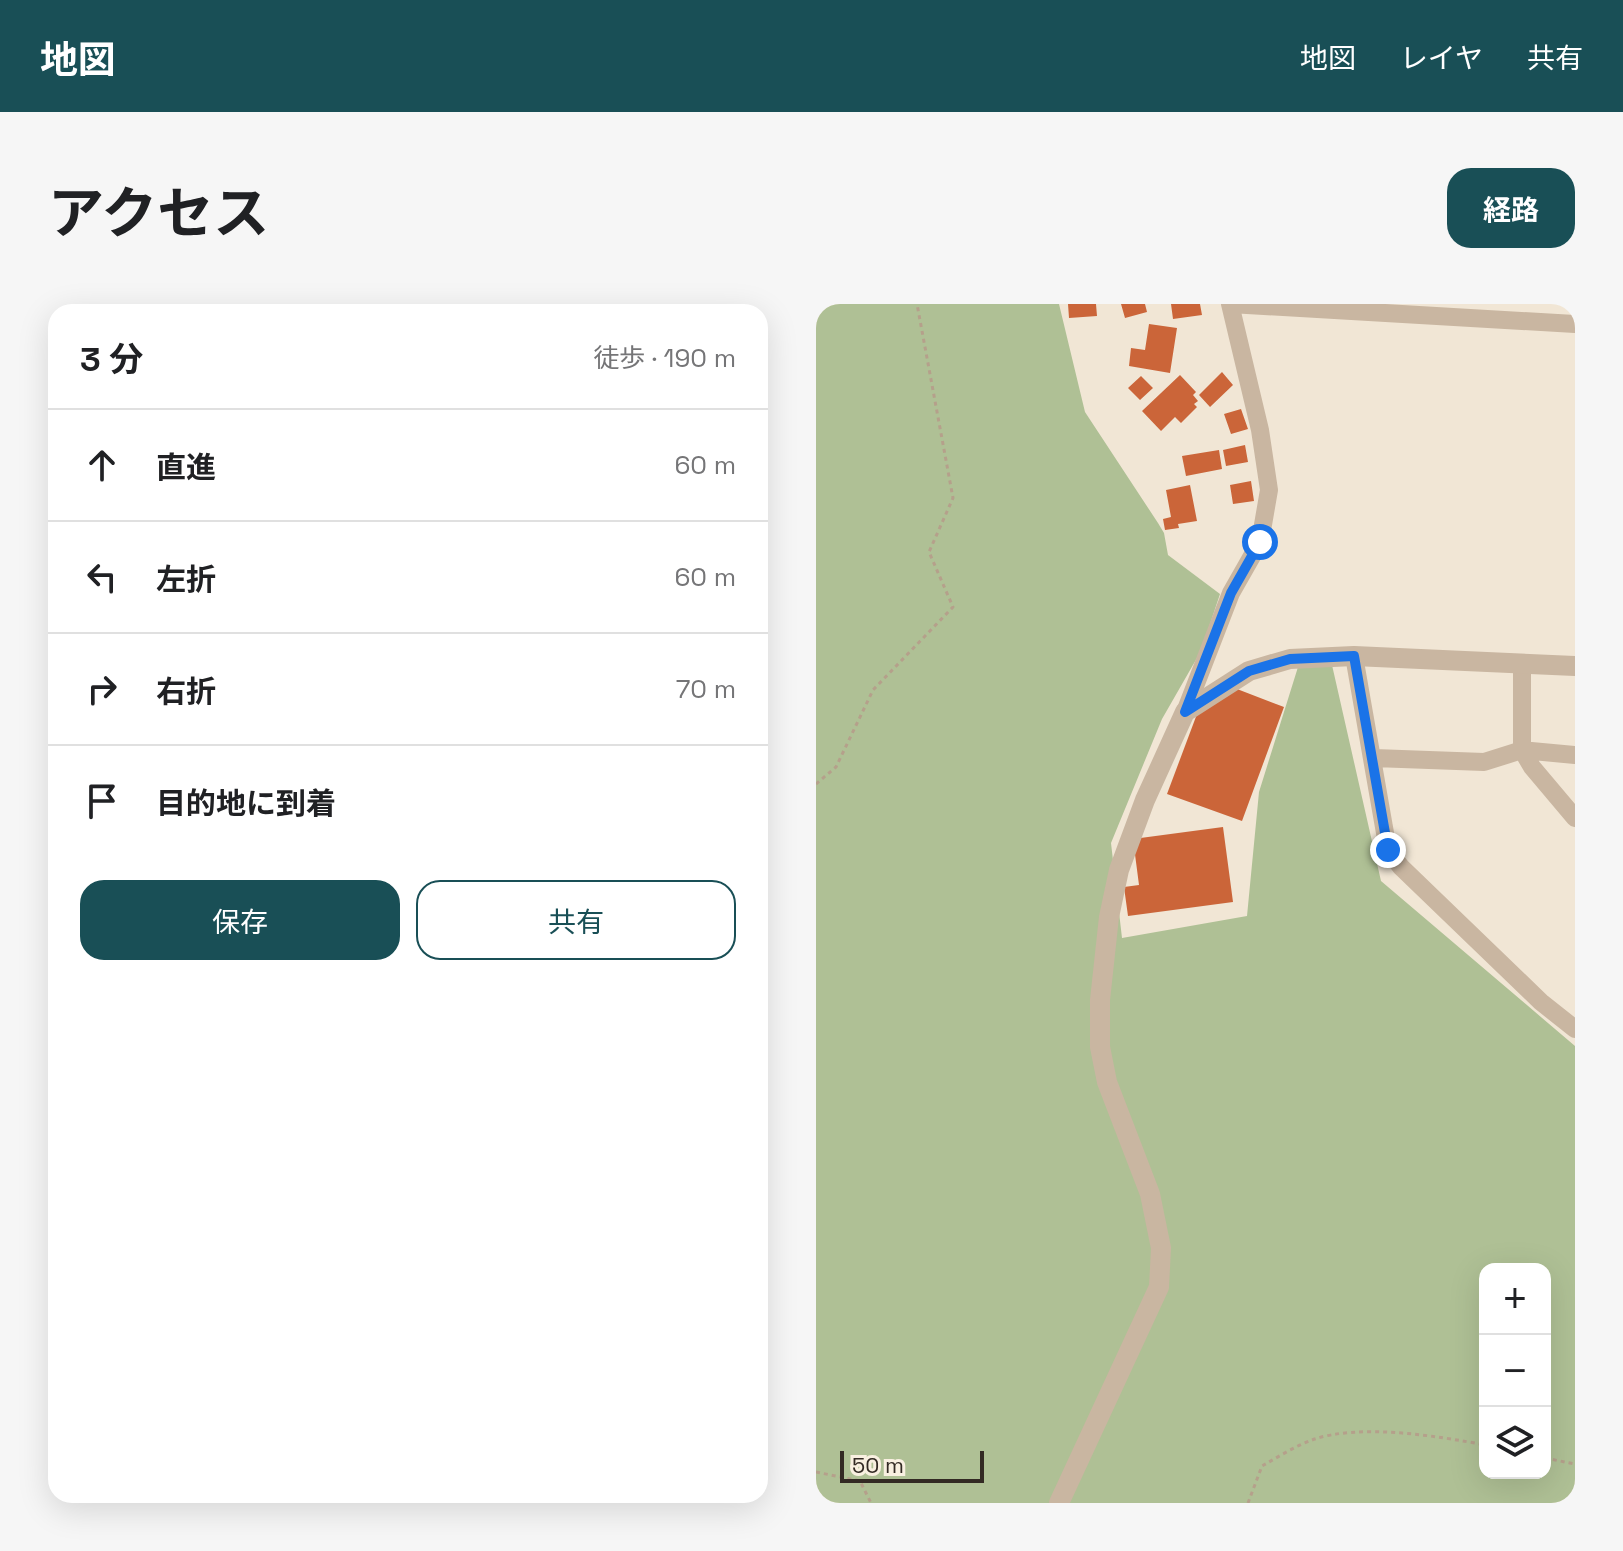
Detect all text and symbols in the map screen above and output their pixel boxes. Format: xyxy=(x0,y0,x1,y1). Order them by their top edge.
text: 地図 xyxy=(40,36,116,84)
text: 地図 xyxy=(1300,40,1356,76)
text: レイヤ xyxy=(1400,40,1483,76)
text: 共有 xyxy=(1527,40,1583,76)
button: 経路 xyxy=(1447,168,1575,248)
text: アクセス xyxy=(48,178,269,249)
text: 3 分 xyxy=(80,338,143,381)
text: 徒歩 · 190 m xyxy=(593,341,736,375)
icon: ahead xyxy=(80,443,124,487)
text: 直進 xyxy=(156,448,216,487)
text: 60 m xyxy=(674,448,736,482)
route start xyxy=(1242,524,1278,560)
icon: left xyxy=(80,555,124,599)
text: 左折 xyxy=(156,560,216,599)
text: 60 m xyxy=(674,560,736,594)
icon: right xyxy=(80,667,124,711)
text: 右折 xyxy=(156,672,216,711)
text: 70 m xyxy=(676,672,736,706)
icon: arrive xyxy=(80,779,124,823)
text: 目的地に到着 xyxy=(156,784,336,823)
route end xyxy=(1370,832,1406,868)
button: 保存 xyxy=(80,880,400,960)
button: 共有 xyxy=(416,880,736,960)
map controls xyxy=(1479,1263,1551,1479)
button: + xyxy=(1479,1263,1551,1335)
button: − xyxy=(1479,1335,1551,1407)
button: layers xyxy=(1479,1407,1551,1479)
scale bar xyxy=(840,1447,984,1483)
text: 50 m xyxy=(852,1451,904,1479)

